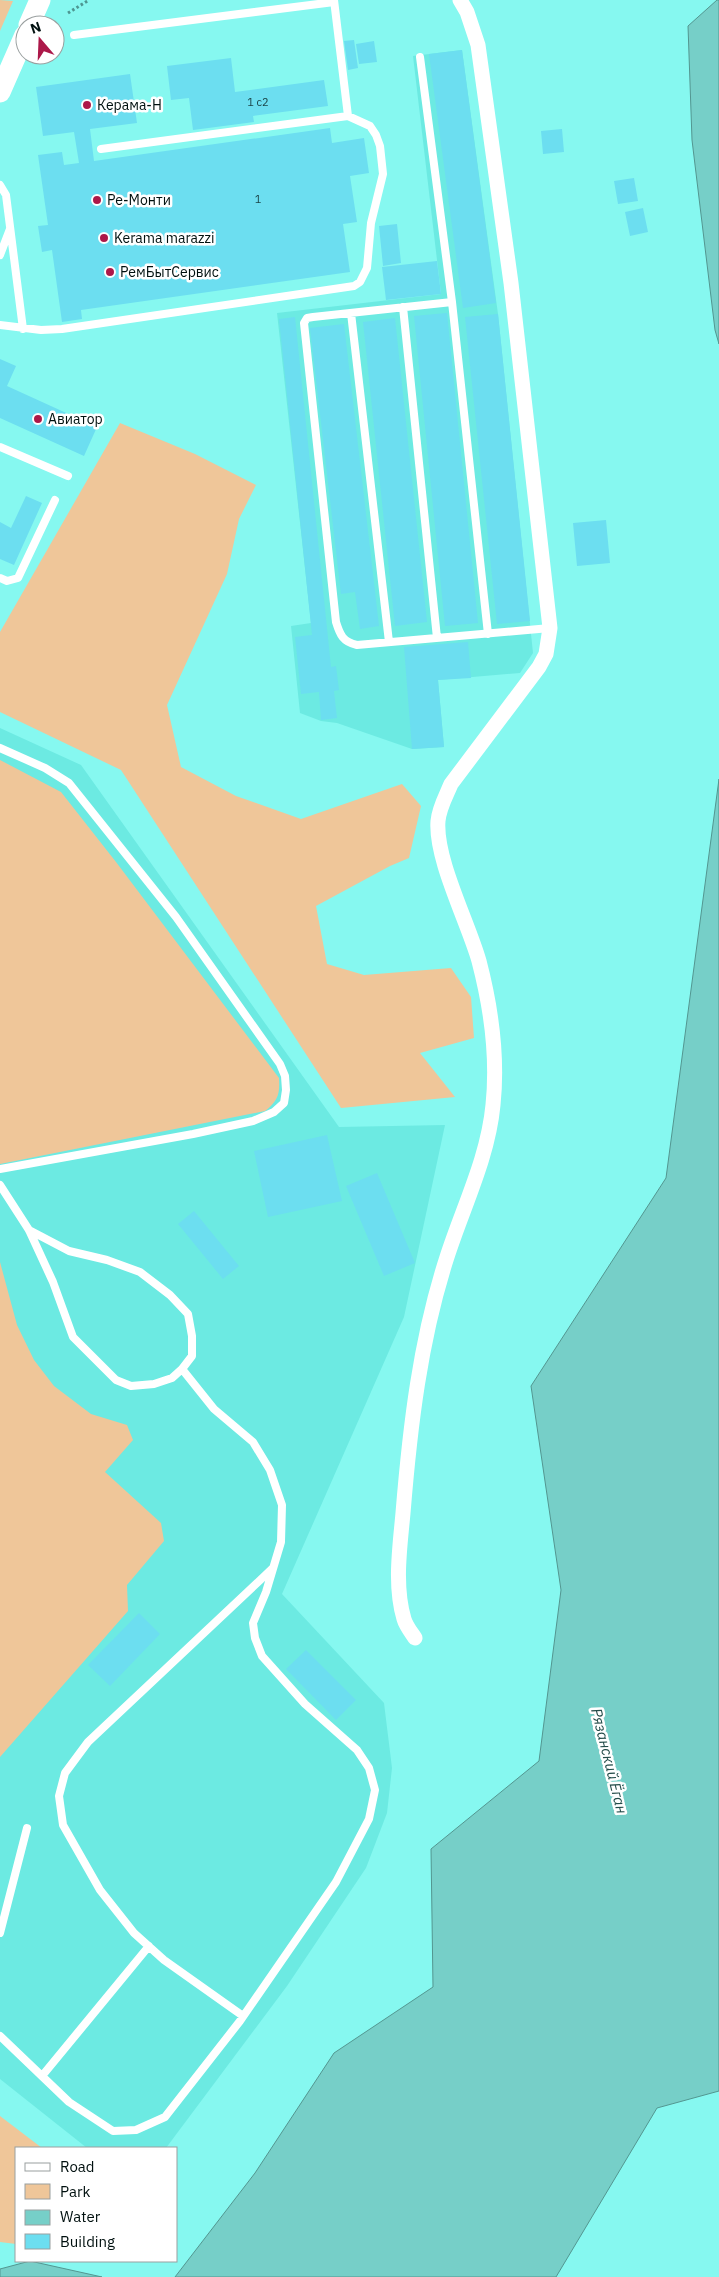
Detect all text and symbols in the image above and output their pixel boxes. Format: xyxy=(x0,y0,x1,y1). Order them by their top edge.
north arrow xyxy=(15,15,65,65)
text: N xyxy=(28,18,43,38)
house number: 1 с2 xyxy=(247,95,269,109)
place label: Керама-Н xyxy=(97,96,162,114)
marker: Керама-Н xyxy=(81,99,93,111)
place label: Ре-Монти xyxy=(107,191,171,209)
house number: 1 xyxy=(255,192,262,206)
marker: Ре-Монти xyxy=(91,194,103,206)
place label: Kerama marazzi xyxy=(114,229,215,247)
marker: Kerama marazzi xyxy=(98,232,110,244)
place label: РемБытСервис xyxy=(120,263,219,281)
marker: РемБытСервис xyxy=(104,266,116,278)
place label: Авиатор xyxy=(48,410,103,428)
marker: Авиатор xyxy=(32,413,44,425)
water label: Рязанский Ёган xyxy=(587,1706,632,1816)
legend xyxy=(15,2147,178,2262)
text: Road xyxy=(60,2157,95,2176)
text: Park xyxy=(60,2182,90,2201)
text: Water xyxy=(60,2207,101,2226)
text: Building xyxy=(60,2232,115,2251)

